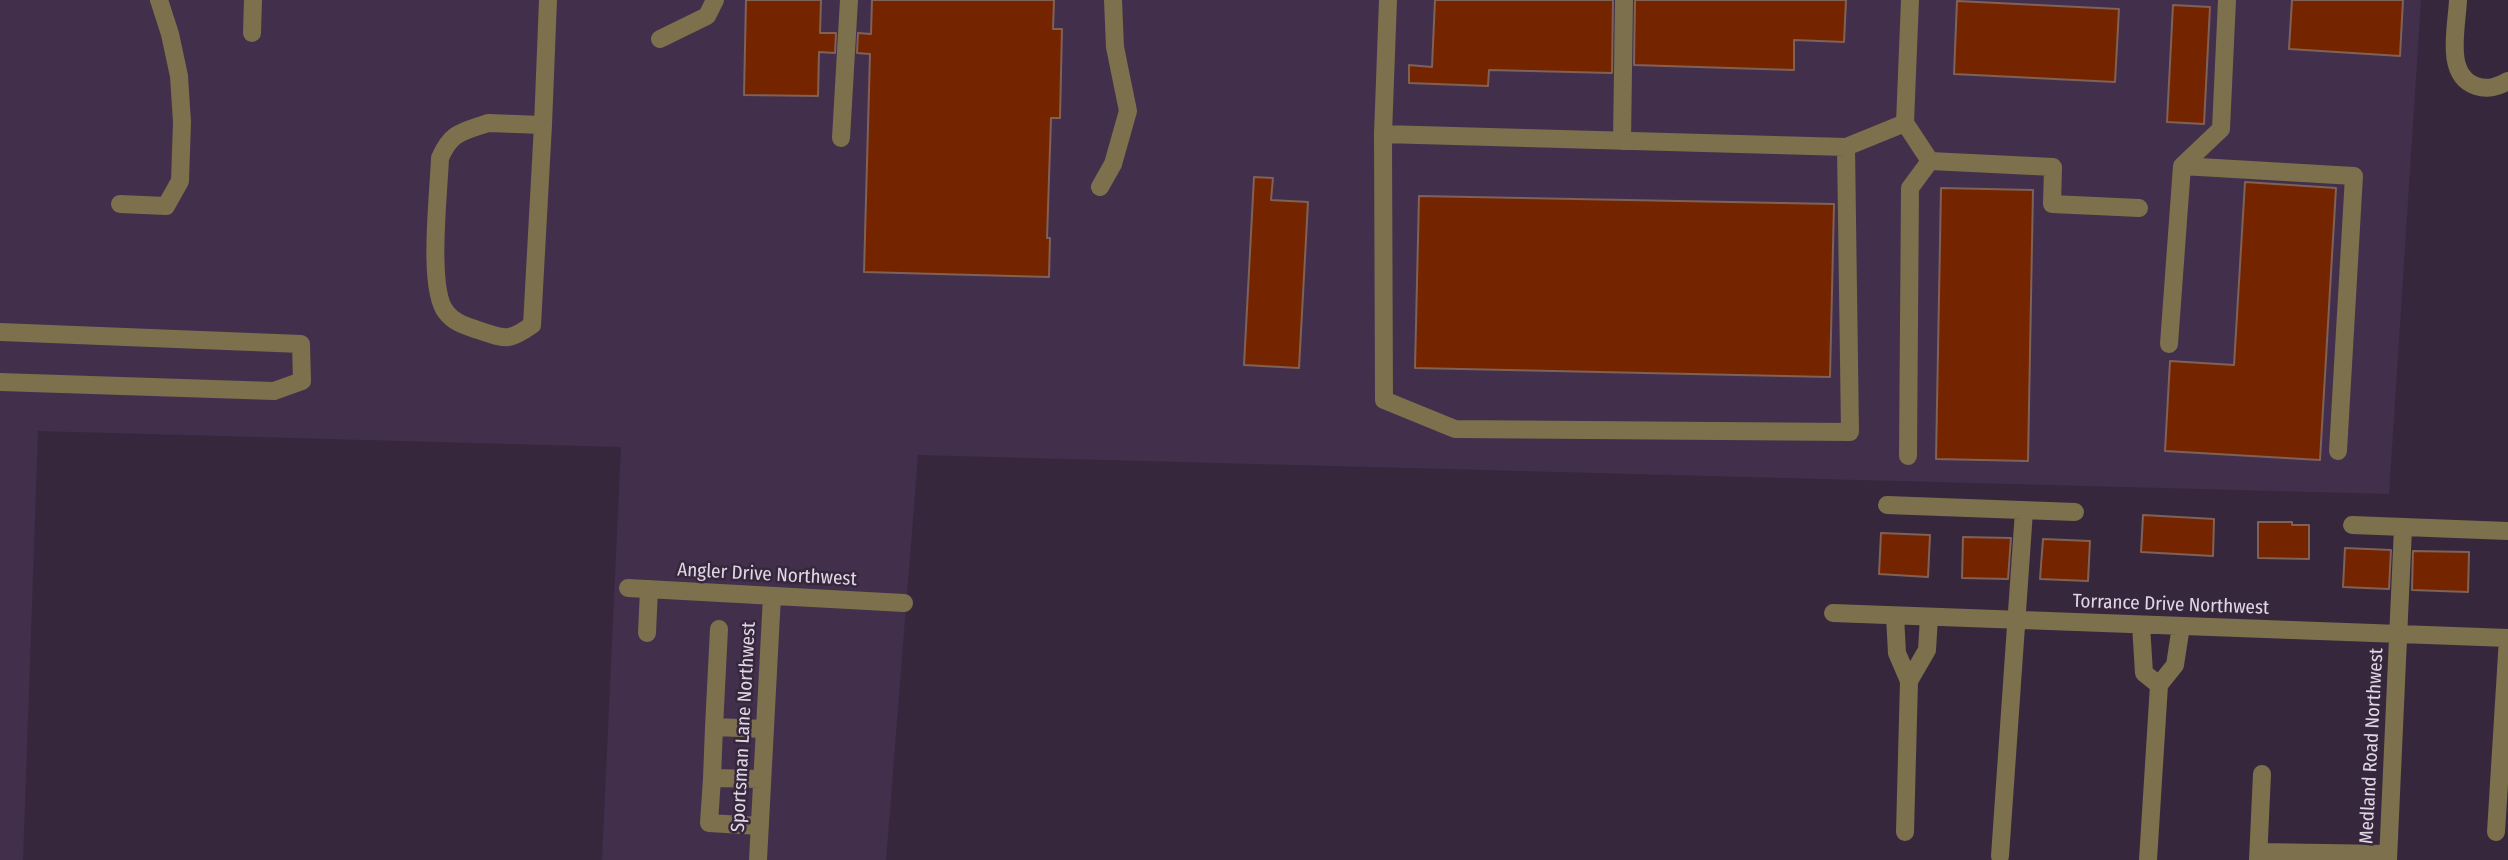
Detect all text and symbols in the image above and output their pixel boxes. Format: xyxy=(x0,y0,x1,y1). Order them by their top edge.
street label: Angler Drive Northwest xyxy=(677,559,857,591)
street label: Torrance Drive Northwest xyxy=(2072,590,2270,620)
street label: Sportsman Lane Northwest xyxy=(727,621,761,833)
street label: Medland Road Northwest xyxy=(2355,647,2389,845)

